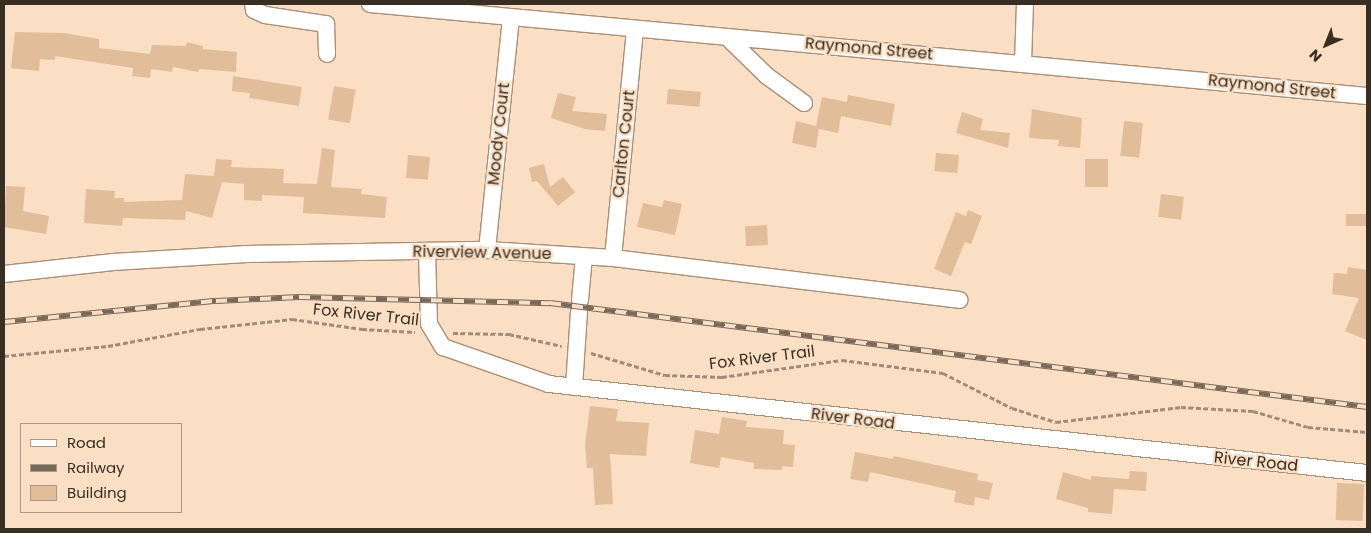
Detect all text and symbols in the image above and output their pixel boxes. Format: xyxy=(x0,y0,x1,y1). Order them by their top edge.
north arrow xyxy=(1301,20,1351,70)
street label: Raymond Street xyxy=(804,34,934,64)
text: N xyxy=(1305,45,1326,67)
street label: Raymond Street xyxy=(1207,71,1337,103)
street label: Moody Court xyxy=(484,82,514,186)
street label: Carlton Court xyxy=(609,89,639,199)
street label: Riverview Avenue xyxy=(412,242,552,264)
street label: Fox River Trail xyxy=(312,300,420,330)
street label: Fox River Trail xyxy=(708,342,816,374)
street label: River Road xyxy=(810,404,896,434)
legend xyxy=(20,423,182,513)
text: Road xyxy=(67,432,106,453)
street label: River Road xyxy=(1213,448,1299,476)
text: Railway xyxy=(67,457,125,478)
text: Building xyxy=(67,482,127,503)

